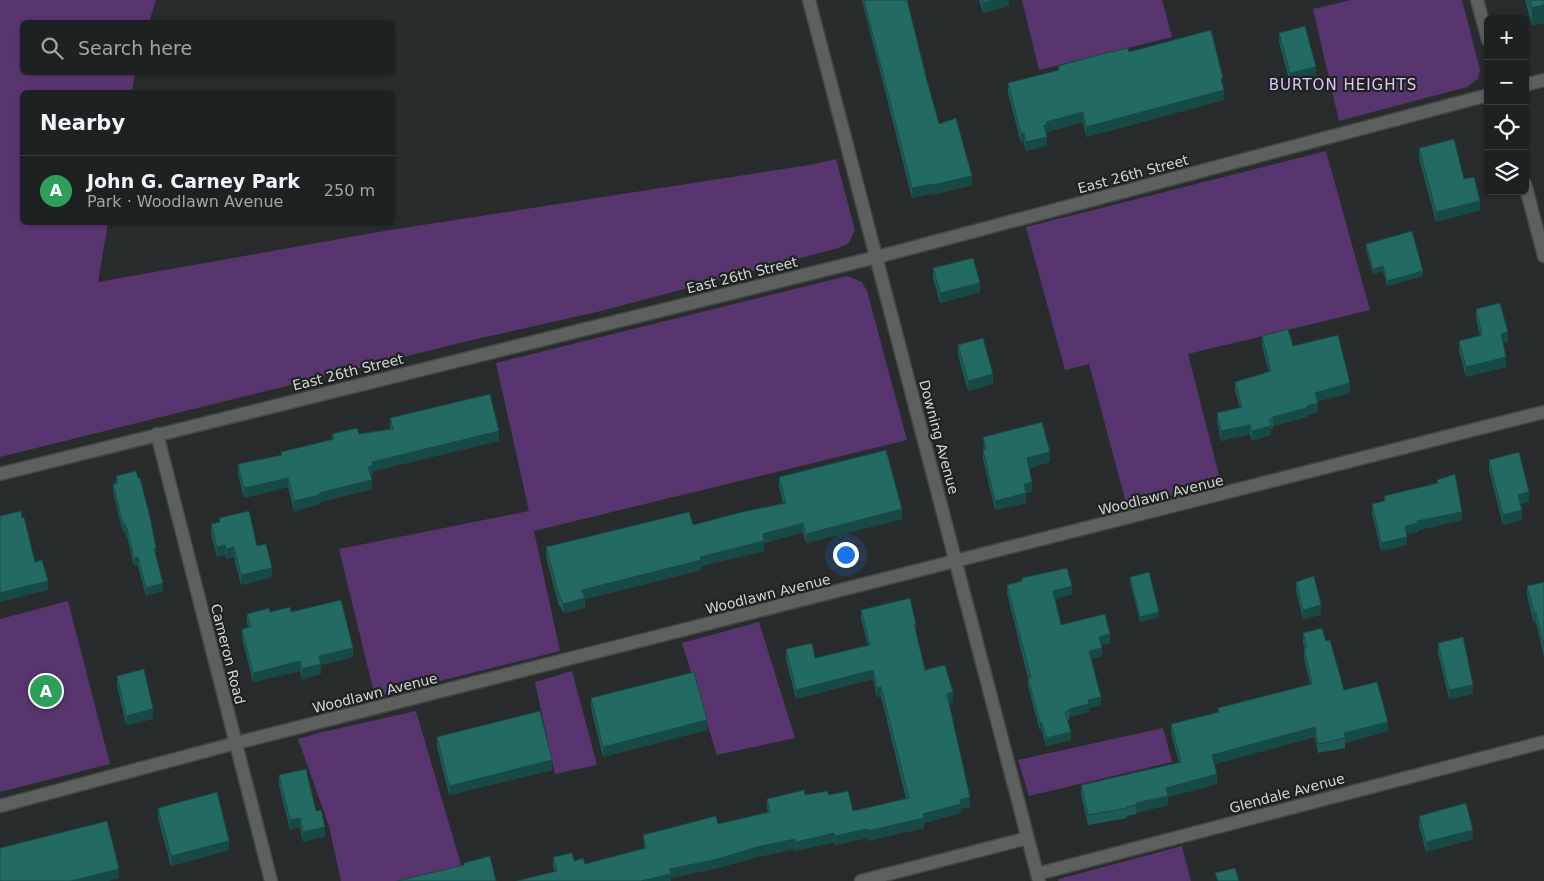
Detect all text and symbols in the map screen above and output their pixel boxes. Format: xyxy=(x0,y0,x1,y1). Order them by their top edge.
map controls xyxy=(1484,15,1529,195)
button: + xyxy=(1484,15,1529,60)
search box xyxy=(20,20,395,75)
icon: search xyxy=(38,34,66,62)
text: Search here xyxy=(78,37,192,59)
button: − xyxy=(1484,60,1529,105)
district label: BURTON HEIGHTS xyxy=(1269,76,1417,94)
button: locate xyxy=(1484,105,1529,150)
text: Nearby xyxy=(40,111,125,135)
button: layers xyxy=(1484,150,1529,195)
street label: East 26th Street xyxy=(1076,151,1191,196)
text: John G. Carney Park xyxy=(87,170,300,192)
text: A xyxy=(50,181,62,200)
text: 250 m xyxy=(324,181,375,200)
text: Park · Woodlawn Avenue xyxy=(87,192,283,211)
street label: East 26th Street xyxy=(685,253,800,297)
street label: East 26th Street xyxy=(291,350,406,394)
street label: Downing Avenue xyxy=(916,378,962,496)
street label: Woodlawn Avenue xyxy=(1097,472,1225,518)
your location xyxy=(833,542,859,568)
street label: Woodlawn Avenue xyxy=(704,571,832,617)
street label: Cameron Road xyxy=(208,602,248,706)
street label: Woodlawn Avenue xyxy=(311,670,439,716)
pin: A xyxy=(30,672,62,710)
street label: Glendale Avenue xyxy=(1228,770,1346,816)

